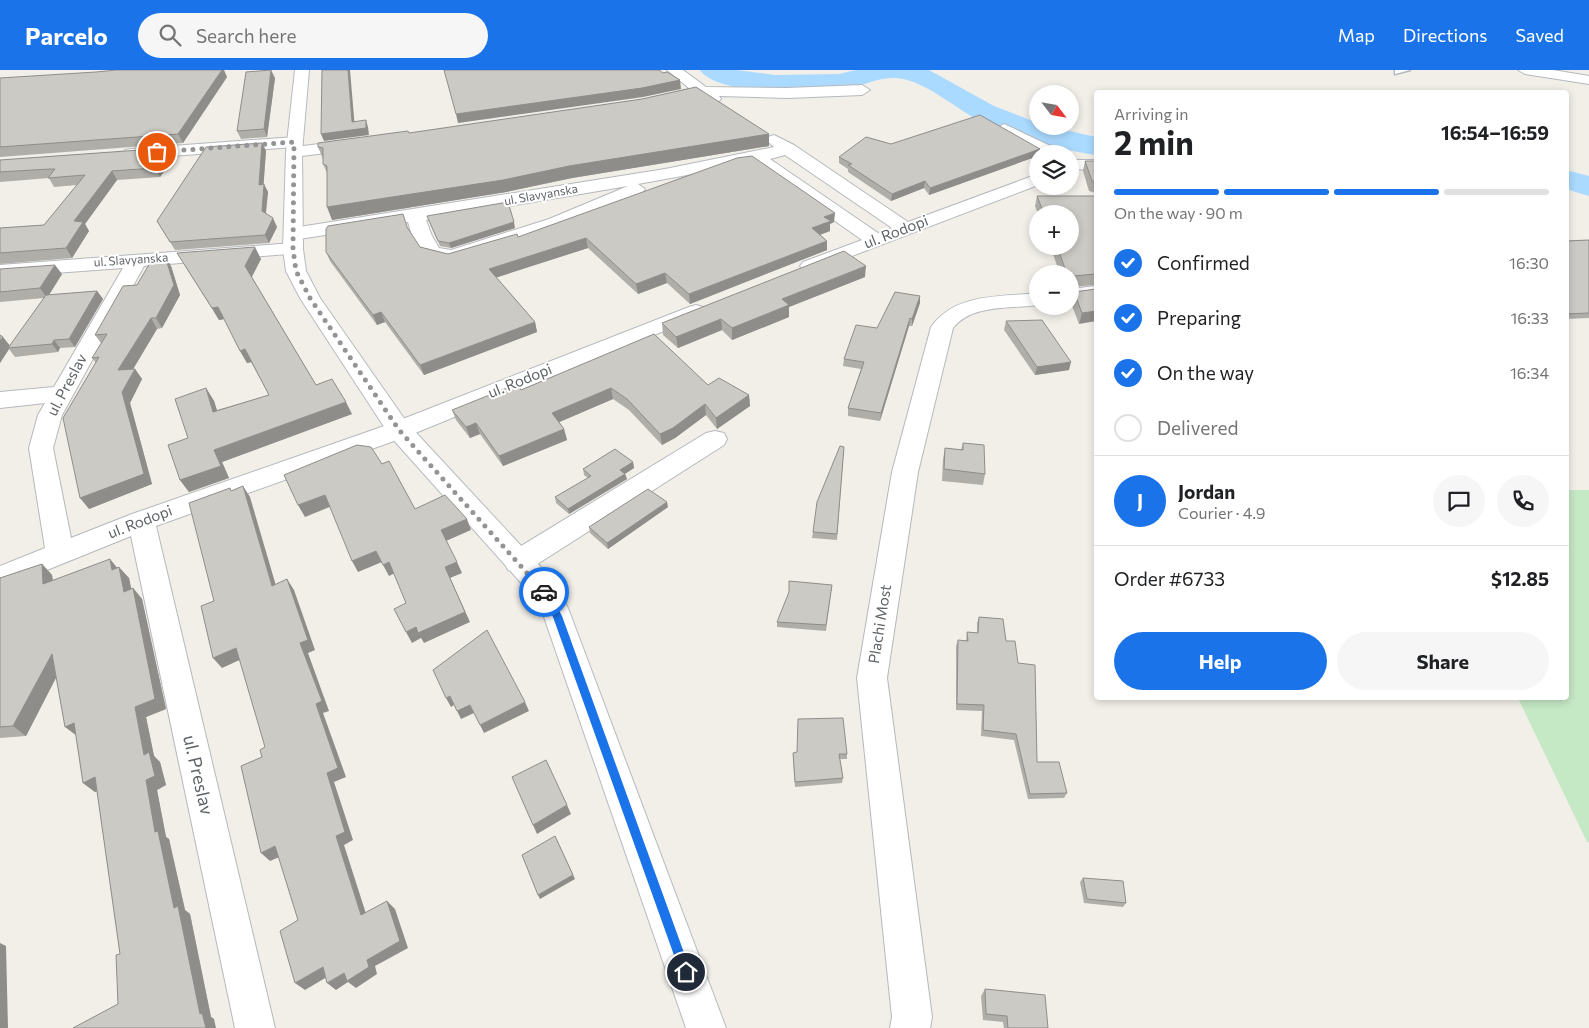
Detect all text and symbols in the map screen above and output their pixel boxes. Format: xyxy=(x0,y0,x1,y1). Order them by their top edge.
search box xyxy=(138,13,488,58)
text: Parcelo xyxy=(25,21,108,50)
icon: search xyxy=(156,21,184,49)
text: Search here xyxy=(196,24,296,47)
text: Map xyxy=(1338,24,1375,46)
text: Directions xyxy=(1403,24,1487,46)
text: Saved xyxy=(1515,24,1564,46)
north arrow xyxy=(1029,85,1079,135)
map controls xyxy=(1029,85,1079,315)
text: Arriving in xyxy=(1114,104,1188,123)
text: 16:54–16:59 xyxy=(1441,121,1549,144)
text: 2 min xyxy=(1114,122,1194,162)
pin xyxy=(136,131,178,173)
icon: bag xyxy=(143,138,171,166)
button: layers xyxy=(1029,145,1079,195)
street label: ul. Slavyanska xyxy=(503,181,579,207)
text: On the way · 90 m xyxy=(1114,203,1243,222)
button: + xyxy=(1029,205,1079,255)
street label: ul. Rodopi xyxy=(861,211,930,252)
street label: ul. Slavyanska xyxy=(93,249,169,269)
icon: check xyxy=(1114,249,1142,277)
text: Confirmed xyxy=(1157,251,1250,274)
text: 16:30 xyxy=(1509,253,1549,272)
button: − xyxy=(1029,265,1079,315)
icon: check xyxy=(1114,304,1142,332)
text: Preparing xyxy=(1157,306,1241,329)
text: 16:33 xyxy=(1510,308,1549,327)
street label: ul. Preslav xyxy=(42,350,90,419)
street label: ul. Rodopi xyxy=(485,359,554,401)
icon: check xyxy=(1114,359,1142,387)
text: On the way xyxy=(1157,361,1254,384)
text: 16:34 xyxy=(1510,363,1549,382)
text: Delivered xyxy=(1157,416,1238,439)
button: chat xyxy=(1433,475,1485,527)
button: phone xyxy=(1497,475,1549,527)
text: Jordan xyxy=(1178,480,1235,503)
text: J xyxy=(1137,489,1143,512)
street label: ul. Rodopi xyxy=(105,501,174,542)
text: Courier · 4.9 xyxy=(1178,503,1265,522)
courier xyxy=(519,567,569,617)
text: Order #6733 xyxy=(1114,567,1225,590)
text: $12.85 xyxy=(1491,567,1549,590)
icon: car xyxy=(530,578,558,606)
street label: Plachi Most xyxy=(864,583,894,665)
button: Help xyxy=(1114,632,1327,690)
button: Share xyxy=(1337,632,1549,690)
street label: ul. Preslav xyxy=(179,733,219,817)
pin xyxy=(665,951,707,993)
icon: home xyxy=(672,958,700,986)

